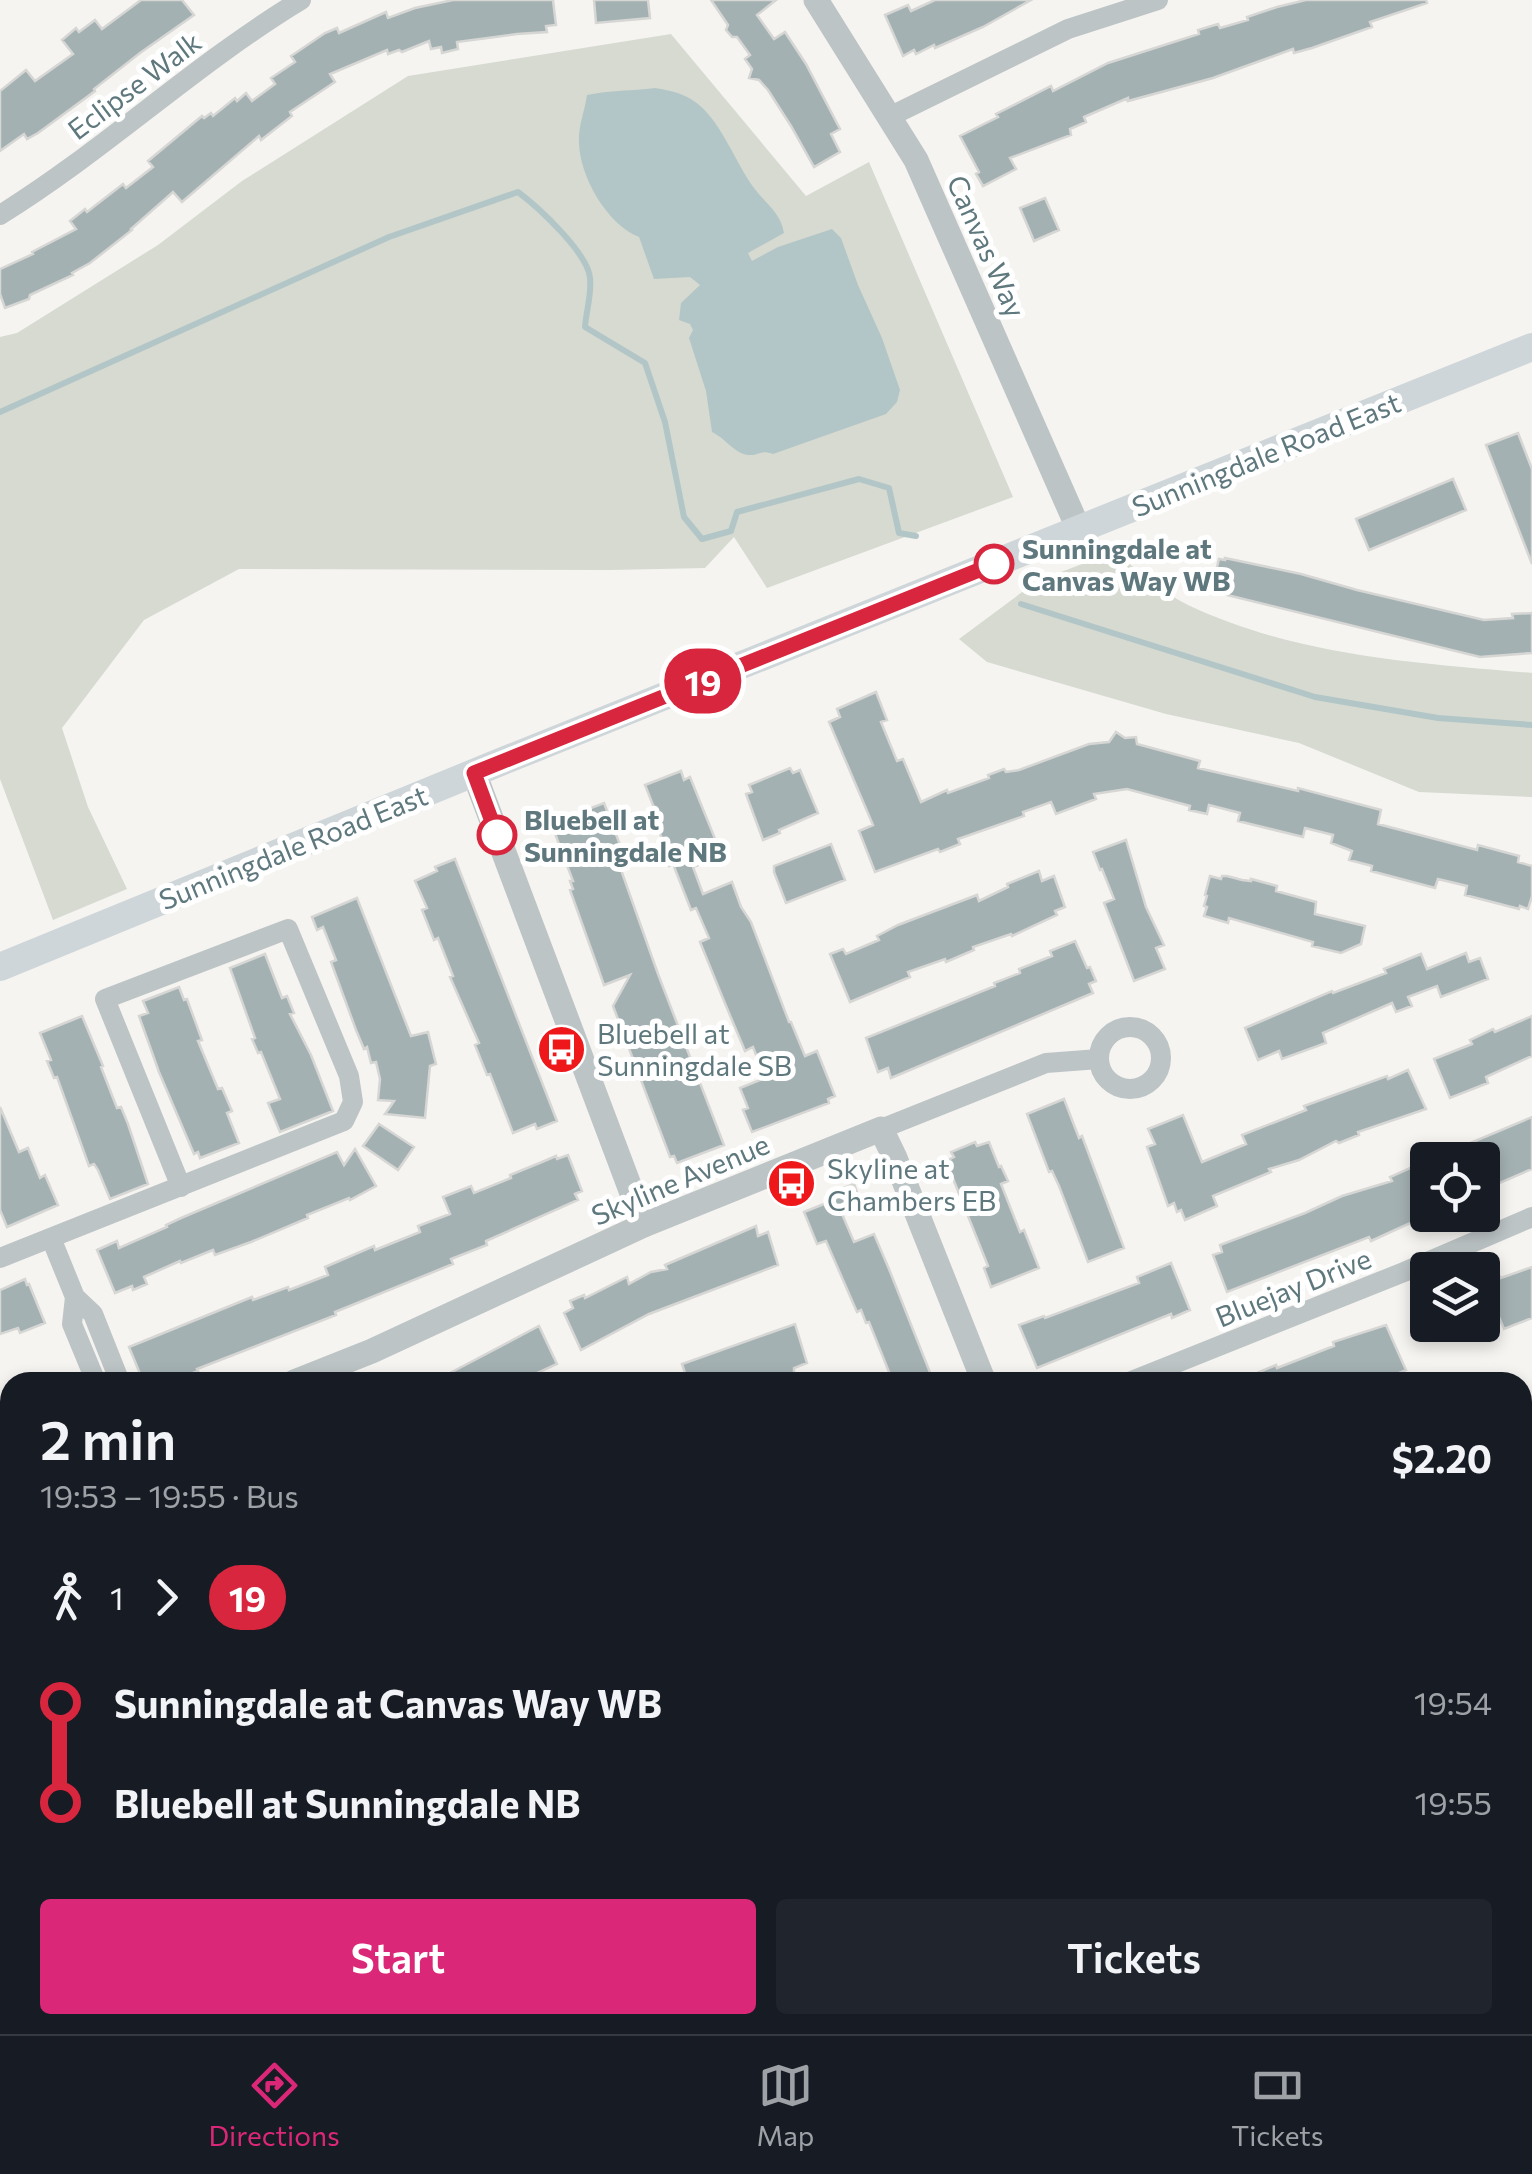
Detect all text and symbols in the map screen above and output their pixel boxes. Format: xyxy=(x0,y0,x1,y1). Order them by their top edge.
street label: Eclipse Walk xyxy=(61,24,207,146)
street label: Canvas Way xyxy=(941,170,1033,322)
street label: Sunningdale Road East xyxy=(1127,385,1405,523)
place label: Sunningdale at Canvas Way WB xyxy=(1022,531,1231,597)
marker: Sunningdale at Canvas Way WB xyxy=(975,545,1013,583)
line badge: 19 xyxy=(658,648,748,714)
text: 19 xyxy=(684,660,722,703)
street label: Sunningdale Road East xyxy=(154,778,432,916)
place label: Bluebell at Sunningdale NB xyxy=(524,802,727,868)
marker: Bluebell at Sunningdale NB xyxy=(478,816,516,854)
place label: Bluebell at Sunningdale SB xyxy=(597,1016,792,1082)
bus stop icon: Bluebell at Sunningdale SB xyxy=(536,1023,588,1075)
street label: Skyline Avenue xyxy=(586,1126,774,1232)
map controls xyxy=(1410,1142,1500,1342)
button: locate xyxy=(1410,1142,1500,1232)
place label: Skyline at Chambers EB xyxy=(827,1151,996,1217)
bus stop icon: Skyline at Chambers EB xyxy=(766,1158,818,1210)
street label: Bluejay Drive xyxy=(1210,1240,1376,1334)
button: layers xyxy=(1410,1252,1500,1342)
text: 2 min xyxy=(40,1404,176,1471)
text: $2.20 xyxy=(1392,1434,1492,1481)
text: 19:53 – 19:55 · Bus xyxy=(40,1475,299,1515)
icon: walk xyxy=(40,1570,95,1625)
icon: forward xyxy=(139,1570,194,1625)
text: 19 xyxy=(229,1576,266,1619)
text: 1 xyxy=(110,1577,124,1617)
text: Sunningdale at Canvas Way WB xyxy=(114,1679,662,1726)
text: 19:54 xyxy=(1414,1682,1492,1722)
text: Bluebell at Sunningdale NB xyxy=(114,1779,580,1826)
text: 19:55 xyxy=(1415,1782,1492,1822)
button: Start xyxy=(40,1899,756,2014)
button: Tickets xyxy=(776,1899,1492,2014)
tab: Directions xyxy=(208,2058,340,2152)
tab: Map xyxy=(757,2058,814,2152)
tab: Tickets xyxy=(1231,2058,1324,2152)

